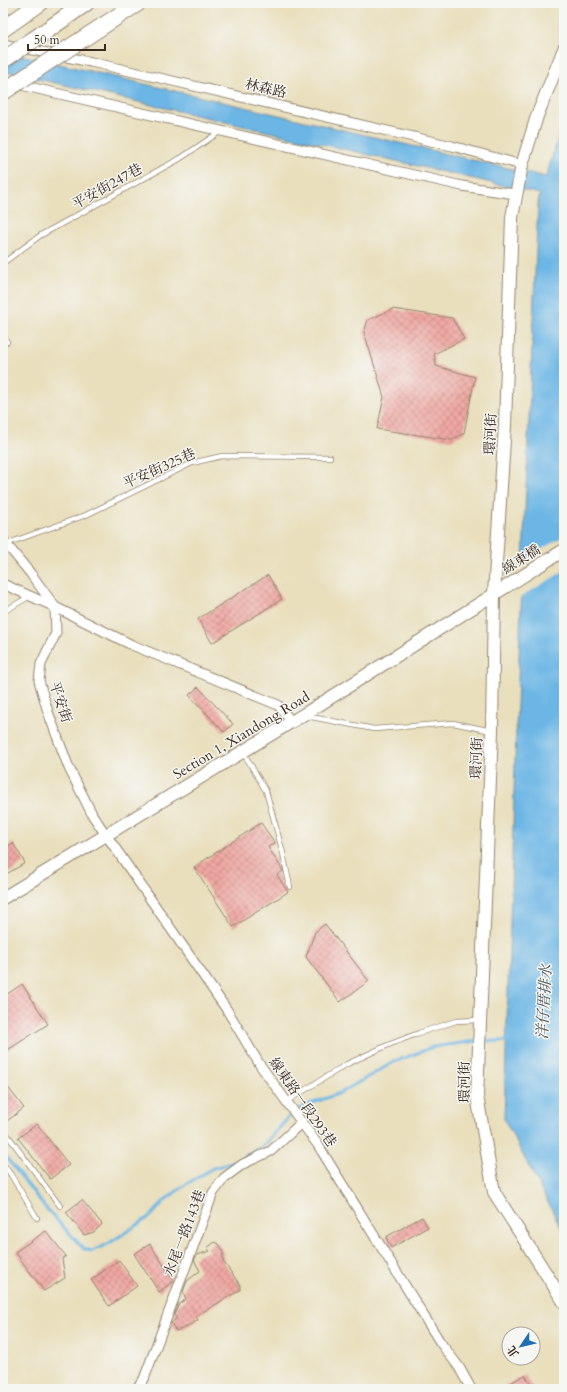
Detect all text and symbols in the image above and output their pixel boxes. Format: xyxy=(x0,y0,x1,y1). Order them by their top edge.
scale bar xyxy=(28,26,105,52)
text: 50 m xyxy=(34,32,61,48)
street label: 林森路 xyxy=(243,75,288,102)
street label: 平安街247巷 xyxy=(69,159,146,214)
street label: 環河街 xyxy=(480,413,501,455)
street label: 平安街325巷 xyxy=(120,444,198,493)
street label: 線東橋 xyxy=(498,540,544,579)
street label: 平安街 xyxy=(45,679,76,725)
street label: Section 1, Xiandong Road xyxy=(169,687,314,784)
street label: 環河街 xyxy=(466,737,487,779)
water label: 洋仔厝排水 xyxy=(532,962,556,1040)
street label: 線東路一段293巷 xyxy=(265,1054,341,1151)
street label: 環河街 xyxy=(455,1061,474,1103)
street label: 水尾一路143巷 xyxy=(159,1187,210,1279)
north arrow xyxy=(501,1326,541,1366)
text: 北 xyxy=(504,1343,523,1360)

